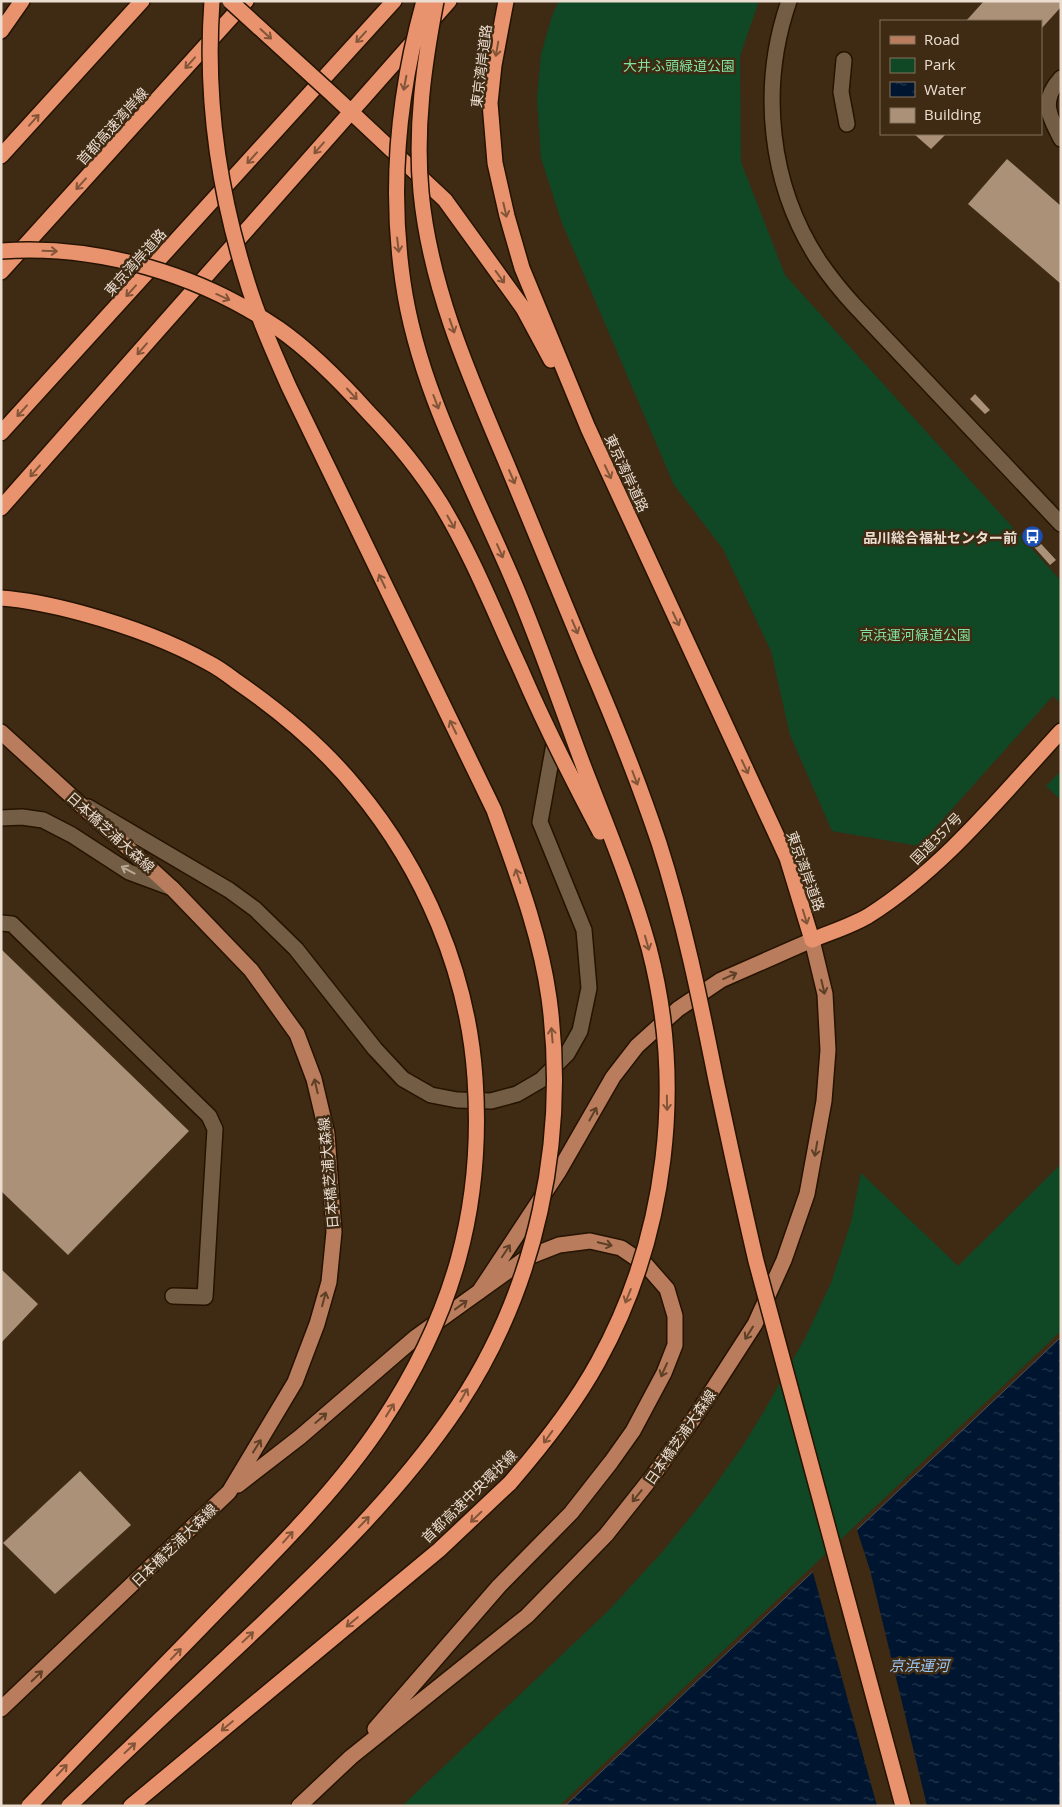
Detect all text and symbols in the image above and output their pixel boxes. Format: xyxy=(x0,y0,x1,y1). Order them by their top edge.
legend xyxy=(880,20,1042,135)
street label: 東京湾岸道路 xyxy=(466,23,496,109)
one-way arrow xyxy=(259,28,272,40)
text: Road xyxy=(924,29,960,49)
one-way arrow xyxy=(355,31,367,44)
one-way arrow xyxy=(492,41,502,57)
text: Park xyxy=(924,54,955,74)
park label: 大井ふ頭緑道公園 xyxy=(623,56,735,75)
one-way arrow xyxy=(184,57,196,70)
one-way arrow xyxy=(400,74,409,90)
text: Water xyxy=(924,79,966,99)
street label: 首都高速湾岸線 xyxy=(72,83,152,169)
text: Building xyxy=(924,104,981,124)
one-way arrow xyxy=(28,113,40,126)
one-way arrow xyxy=(313,142,325,155)
one-way arrow xyxy=(246,151,258,164)
one-way arrow xyxy=(75,178,87,191)
one-way arrow xyxy=(501,201,510,217)
street label: 東京湾岸道路 xyxy=(100,224,170,300)
one-way arrow xyxy=(393,236,403,252)
one-way arrow xyxy=(42,246,58,256)
one-way arrow xyxy=(495,270,506,283)
one-way arrow xyxy=(125,284,137,297)
one-way arrow xyxy=(215,293,230,302)
one-way arrow xyxy=(448,318,457,334)
one-way arrow xyxy=(136,342,148,355)
one-way arrow xyxy=(346,388,358,401)
one-way arrow xyxy=(432,394,441,409)
one-way arrow xyxy=(16,404,27,417)
street label: 東京湾岸道路 xyxy=(601,431,653,515)
one-way arrow xyxy=(29,464,40,477)
one-way arrow xyxy=(604,464,613,479)
one-way arrow xyxy=(508,469,517,485)
one-way arrow xyxy=(447,514,457,528)
bus stop icon: 品川総合福祉センター前 xyxy=(1021,525,1045,549)
place label: 品川総合福祉センター前 xyxy=(863,528,1017,547)
one-way arrow xyxy=(496,543,506,558)
one-way arrow xyxy=(377,574,386,589)
one-way arrow xyxy=(672,611,682,626)
one-way arrow xyxy=(571,620,580,635)
park label: 京浜運河緑道公園 xyxy=(859,625,971,644)
one-way arrow xyxy=(448,720,458,735)
one-way arrow xyxy=(740,759,750,774)
one-way arrow xyxy=(631,770,641,785)
street label: 日本橋芝浦大森線 xyxy=(63,787,159,877)
street label: 国道357号 xyxy=(906,808,966,868)
street label: 東京湾岸道路 xyxy=(783,828,829,914)
one-way arrow xyxy=(121,865,136,875)
one-way arrow xyxy=(513,869,522,885)
one-way arrow xyxy=(801,909,811,925)
one-way arrow xyxy=(642,934,652,950)
one-way arrow xyxy=(722,971,737,981)
one-way arrow xyxy=(819,979,828,995)
one-way arrow xyxy=(547,1027,557,1043)
one-way arrow xyxy=(311,1079,320,1095)
one-way arrow xyxy=(662,1095,672,1111)
one-way arrow xyxy=(589,1107,598,1122)
street label: 日本橋芝浦大森線 xyxy=(314,1116,342,1230)
one-way arrow xyxy=(811,1140,820,1156)
one-way arrow xyxy=(597,1240,613,1250)
one-way arrow xyxy=(501,1244,511,1258)
one-way arrow xyxy=(623,1288,632,1303)
one-way arrow xyxy=(320,1291,329,1307)
one-way arrow xyxy=(454,1299,467,1310)
one-way arrow xyxy=(743,1326,753,1340)
one-way arrow xyxy=(659,1362,669,1377)
street label: 日本橋芝浦大森線 xyxy=(640,1386,720,1488)
one-way arrow xyxy=(460,1389,470,1403)
one-way arrow xyxy=(385,1403,395,1417)
one-way arrow xyxy=(315,1412,328,1424)
one-way arrow xyxy=(543,1430,554,1443)
one-way arrow xyxy=(253,1440,263,1454)
street label: 首都高速中央環状線 xyxy=(417,1445,521,1547)
one-way arrow xyxy=(632,1489,643,1502)
street label: 日本橋芝浦大森線 xyxy=(127,1499,221,1591)
one-way arrow xyxy=(469,1511,482,1523)
one-way arrow xyxy=(358,1516,370,1529)
one-way arrow xyxy=(282,1530,294,1543)
one-way arrow xyxy=(346,1617,359,1628)
one-way arrow xyxy=(242,1631,255,1643)
one-way arrow xyxy=(169,1648,181,1660)
water label: 京浜運河 xyxy=(889,1655,952,1675)
one-way arrow xyxy=(30,1670,43,1682)
one-way arrow xyxy=(221,1720,234,1731)
one-way arrow xyxy=(123,1742,136,1754)
one-way arrow xyxy=(56,1764,68,1777)

